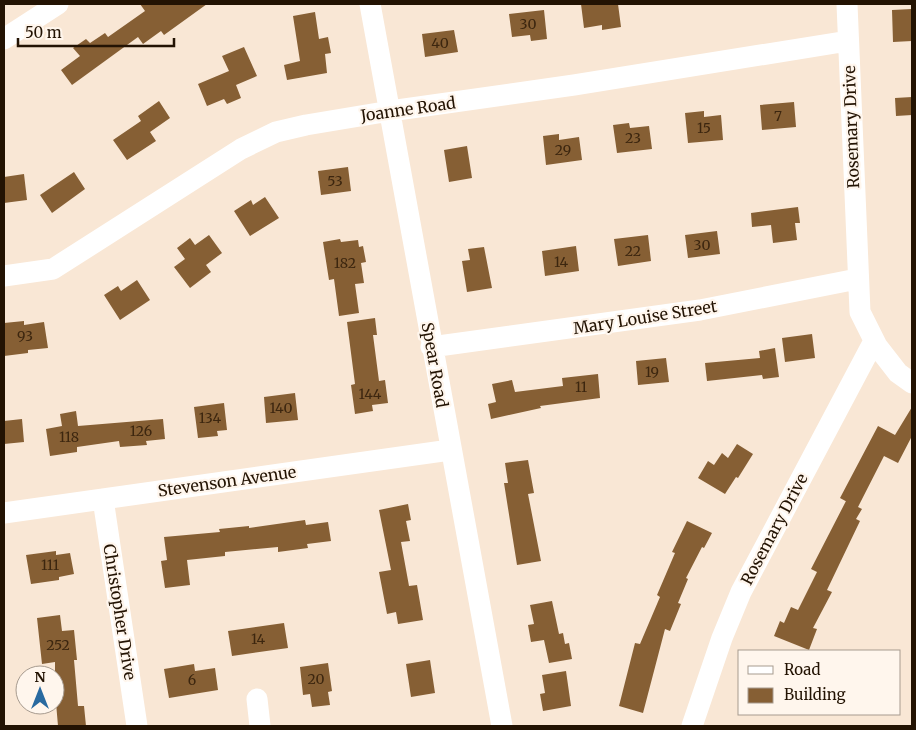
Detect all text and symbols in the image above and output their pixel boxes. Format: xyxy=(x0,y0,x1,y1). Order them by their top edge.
scale bar xyxy=(18,15,174,47)
house number: 30 xyxy=(520,15,536,33)
text: 50 m xyxy=(25,23,62,42)
house number: 40 xyxy=(431,34,449,52)
street label: Rosemary Drive xyxy=(839,65,863,189)
street label: Joanne Road xyxy=(358,92,457,126)
house number: 7 xyxy=(774,107,782,125)
house number: 15 xyxy=(697,119,711,137)
house number: 23 xyxy=(625,129,641,147)
house number: 29 xyxy=(555,141,571,159)
house number: 53 xyxy=(327,172,343,190)
house number: 30 xyxy=(694,236,710,254)
house number: 22 xyxy=(625,242,641,260)
house number: 14 xyxy=(554,253,568,271)
house number: 182 xyxy=(334,254,356,272)
street label: Mary Louise Street xyxy=(572,296,719,338)
street label: Spear Road xyxy=(418,321,452,410)
house number: 93 xyxy=(17,327,33,345)
house number: 19 xyxy=(645,363,659,381)
house number: 11 xyxy=(575,378,587,396)
house number: 144 xyxy=(359,385,382,403)
house number: 140 xyxy=(269,399,293,417)
house number: 134 xyxy=(199,409,222,427)
house number: 126 xyxy=(130,422,152,440)
house number: 118 xyxy=(59,428,79,446)
street label: Stevenson Avenue xyxy=(157,461,297,501)
street label: Rosemary Drive xyxy=(736,470,812,588)
street label: Christopher Drive xyxy=(99,543,141,681)
house number: 111 xyxy=(41,556,59,574)
house number: 14 xyxy=(251,630,265,648)
house number: 252 xyxy=(46,636,70,654)
legend xyxy=(738,650,901,715)
text: Road xyxy=(784,660,820,679)
north arrow xyxy=(15,665,65,715)
text: N xyxy=(34,668,46,686)
house number: 20 xyxy=(307,670,325,688)
house number: 6 xyxy=(188,671,196,689)
text: Building xyxy=(784,685,846,704)

